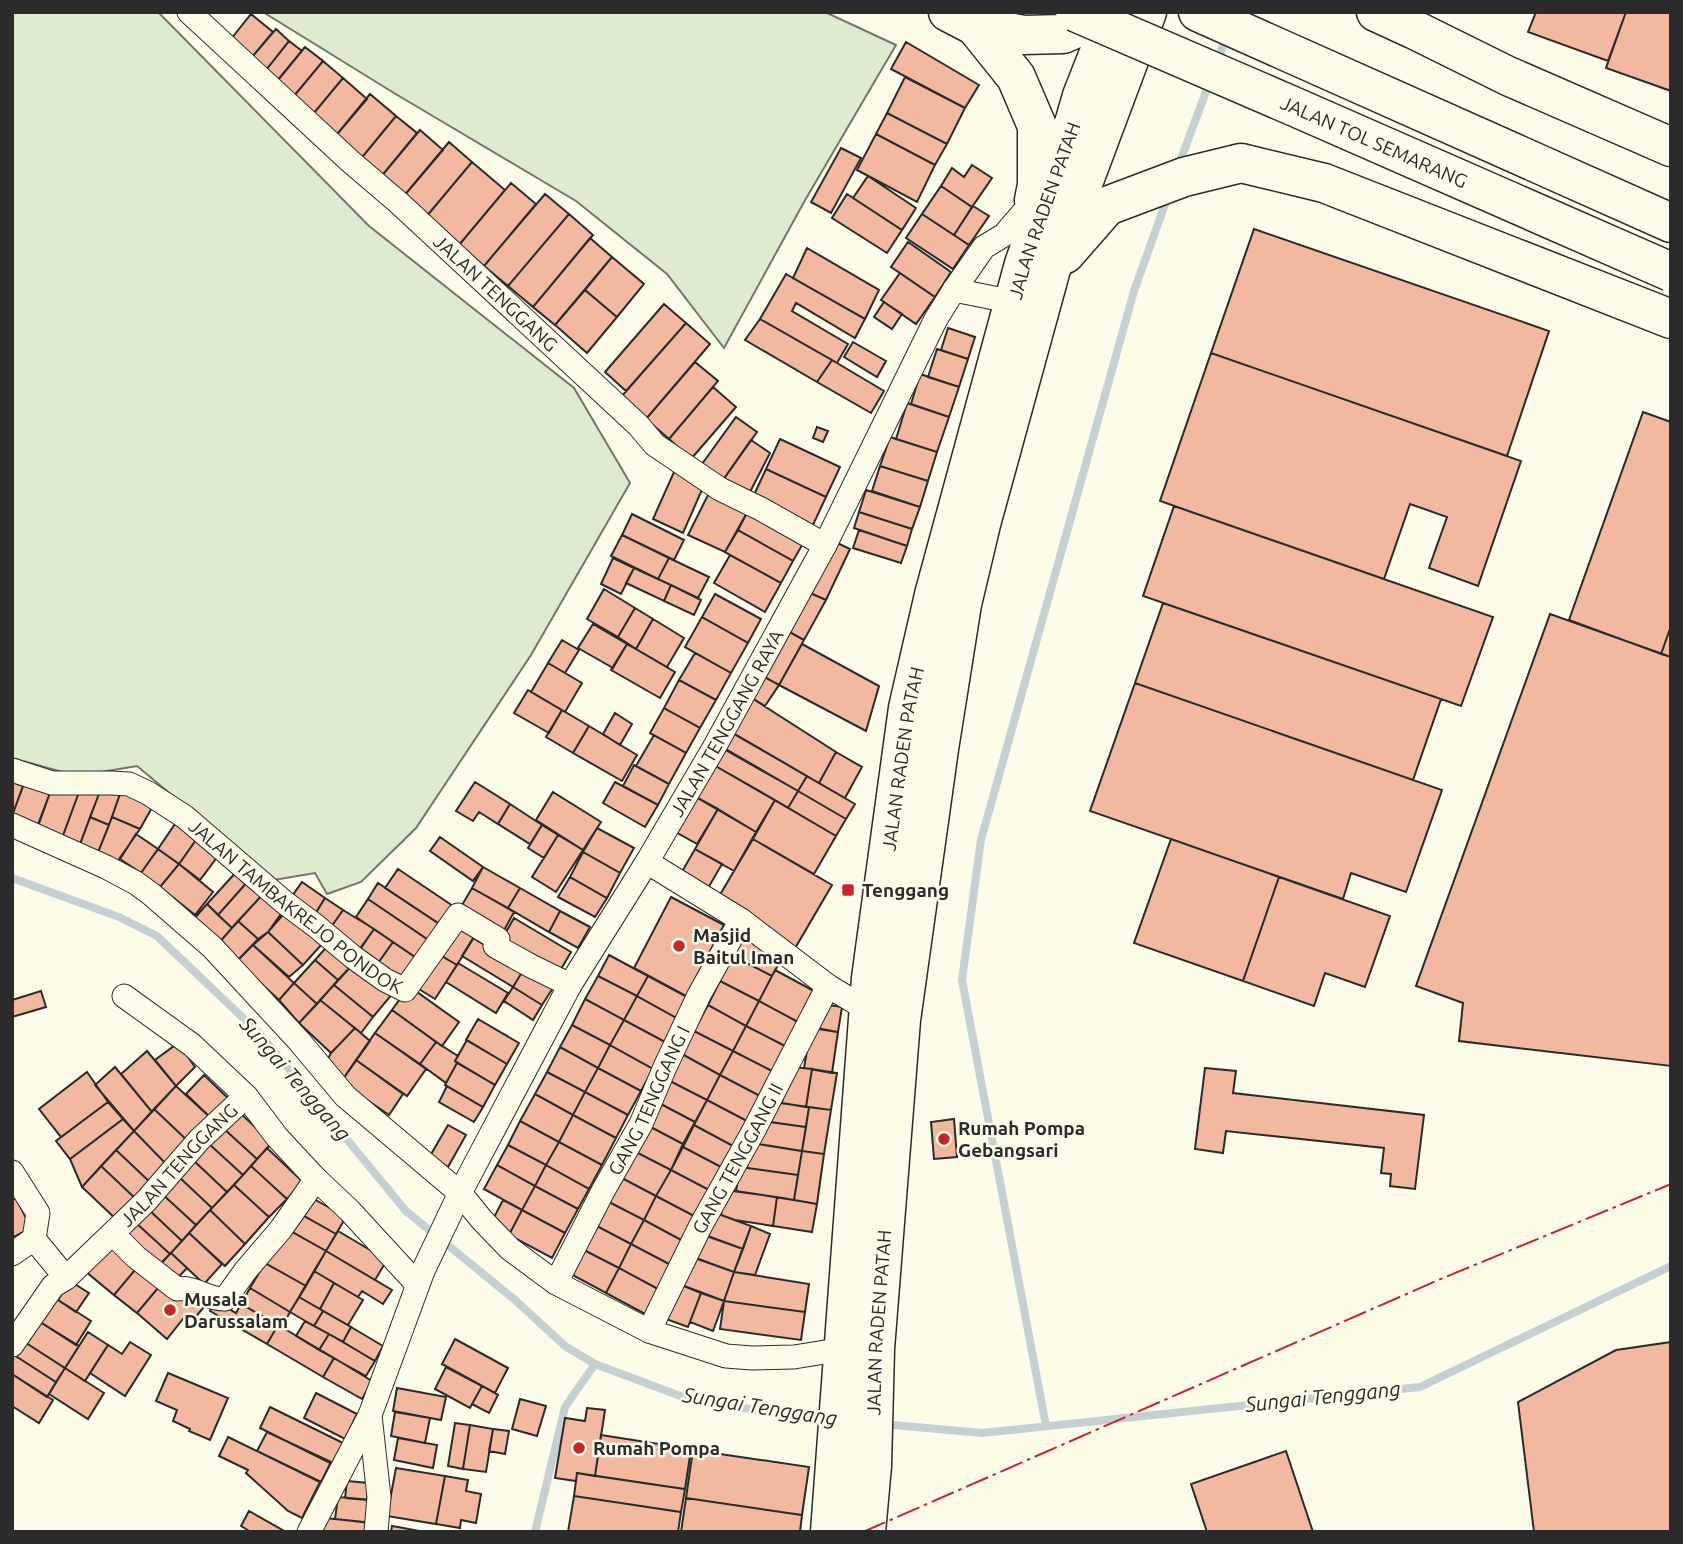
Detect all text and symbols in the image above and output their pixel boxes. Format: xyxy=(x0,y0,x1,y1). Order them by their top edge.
street label: JALAN TOL SEMARANG xyxy=(1277,91,1471,192)
street label: JALAN RADEN PATAH xyxy=(1004,119,1084,302)
street label: JALAN TENGGANG xyxy=(429,230,562,356)
street label: JALAN TENGGANG RAYA xyxy=(665,625,788,820)
street label: JALAN RADEN PATAH xyxy=(878,665,928,852)
street label: JALAN TAMBAKREJO PONDOK xyxy=(185,815,407,998)
place label: Tenggang xyxy=(862,879,949,901)
marker: Tenggang xyxy=(840,882,856,898)
place label: Masjid Baitul Iman xyxy=(693,924,794,968)
marker: Masjid Baitul Iman xyxy=(671,938,687,954)
water label: Sungai Tenggang xyxy=(235,1011,356,1145)
street label: GANG TENGGANG I xyxy=(603,1022,694,1179)
street label: GANG TENGGANG II xyxy=(688,1079,787,1237)
street label: JALAN TENGGANG xyxy=(116,1099,242,1231)
place label: Rumah Pompa Gebangsari xyxy=(958,1117,1085,1161)
marker: Rumah Pompa Gebangsari xyxy=(936,1131,952,1147)
street label: JALAN RADEN PATAH xyxy=(862,1229,895,1416)
place label: Musala Darussalam xyxy=(184,1288,288,1332)
marker: Musala Darussalam xyxy=(162,1302,178,1318)
water label: Sungai Tenggang xyxy=(1243,1376,1402,1416)
water label: Sungai Tenggang xyxy=(680,1382,839,1430)
place label: Rumah Pompa xyxy=(593,1437,720,1459)
marker: Rumah Pompa xyxy=(571,1440,587,1456)

